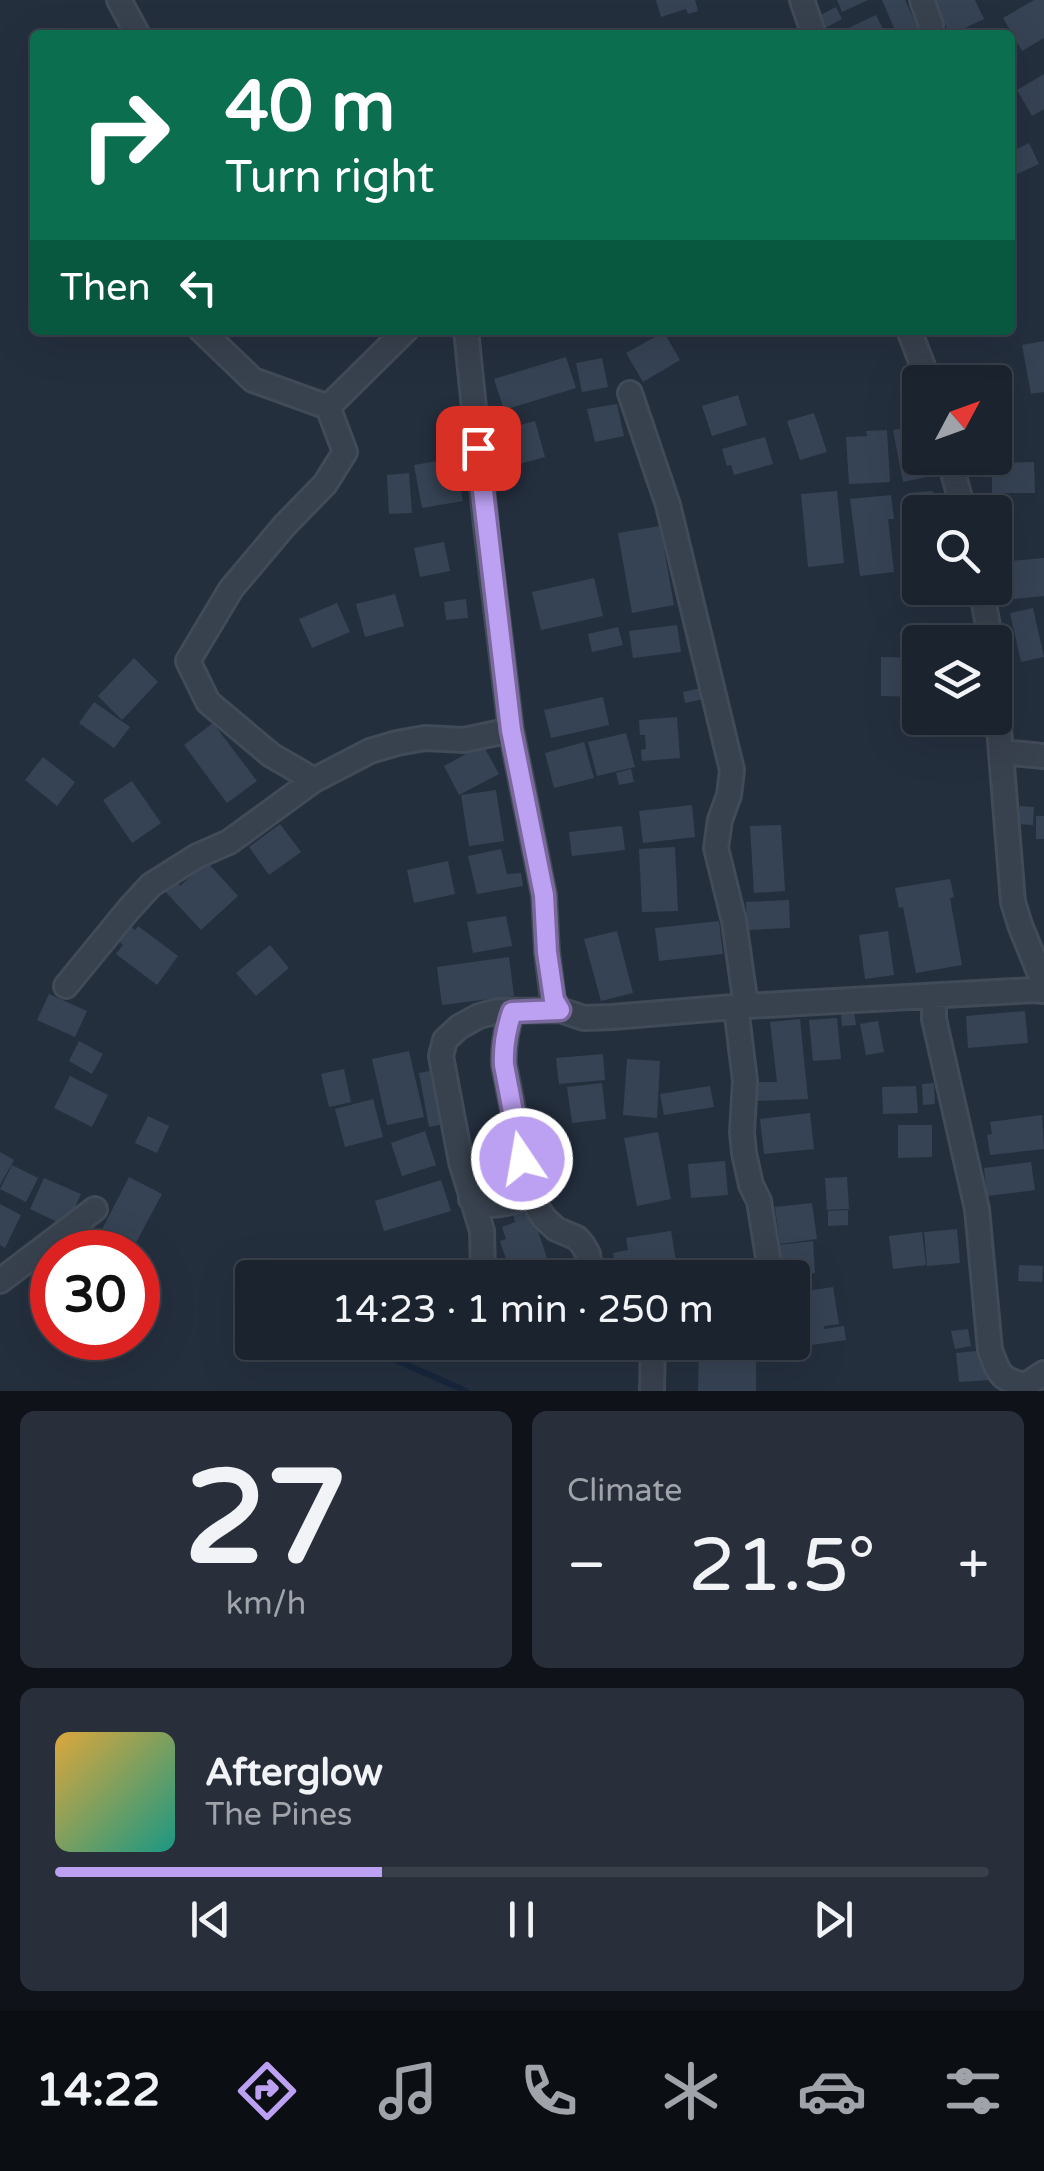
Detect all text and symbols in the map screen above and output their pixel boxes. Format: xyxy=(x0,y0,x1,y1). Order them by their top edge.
text: 40 m xyxy=(225,66,395,150)
icon: right xyxy=(60,70,190,200)
text: Turn right xyxy=(225,151,434,205)
icon: left xyxy=(171,260,226,315)
text: Then xyxy=(60,265,151,311)
north arrow xyxy=(902,365,1012,475)
map controls xyxy=(902,365,1012,735)
pin xyxy=(436,406,521,491)
icon: arrive xyxy=(451,421,506,476)
button: search xyxy=(902,495,1012,605)
button: layers xyxy=(902,625,1012,735)
position arrow xyxy=(470,1107,574,1211)
speed limit sign: 30 xyxy=(30,1230,160,1360)
text: 14:23 · 1 min · 250 m xyxy=(331,1287,714,1333)
text: 27 xyxy=(184,1442,348,1598)
text: Climate xyxy=(567,1472,682,1510)
text: 21.5° xyxy=(688,1521,876,1611)
text: − xyxy=(567,1533,606,1599)
text: + xyxy=(958,1533,989,1599)
text: km/h xyxy=(226,1585,306,1623)
text: Afterglow xyxy=(205,1750,383,1796)
text: The Pines xyxy=(205,1796,352,1834)
icon: previous xyxy=(183,1892,238,1947)
icon: pause xyxy=(494,1892,549,1947)
icon: next xyxy=(806,1892,861,1947)
icon: directions xyxy=(232,2056,302,2126)
icon: music xyxy=(373,2056,443,2126)
icon: phone xyxy=(514,2056,584,2126)
icon: climate xyxy=(656,2056,726,2126)
icon: car xyxy=(797,2056,867,2126)
icon: filters xyxy=(938,2056,1008,2126)
text: 14:22 xyxy=(36,2064,160,2118)

